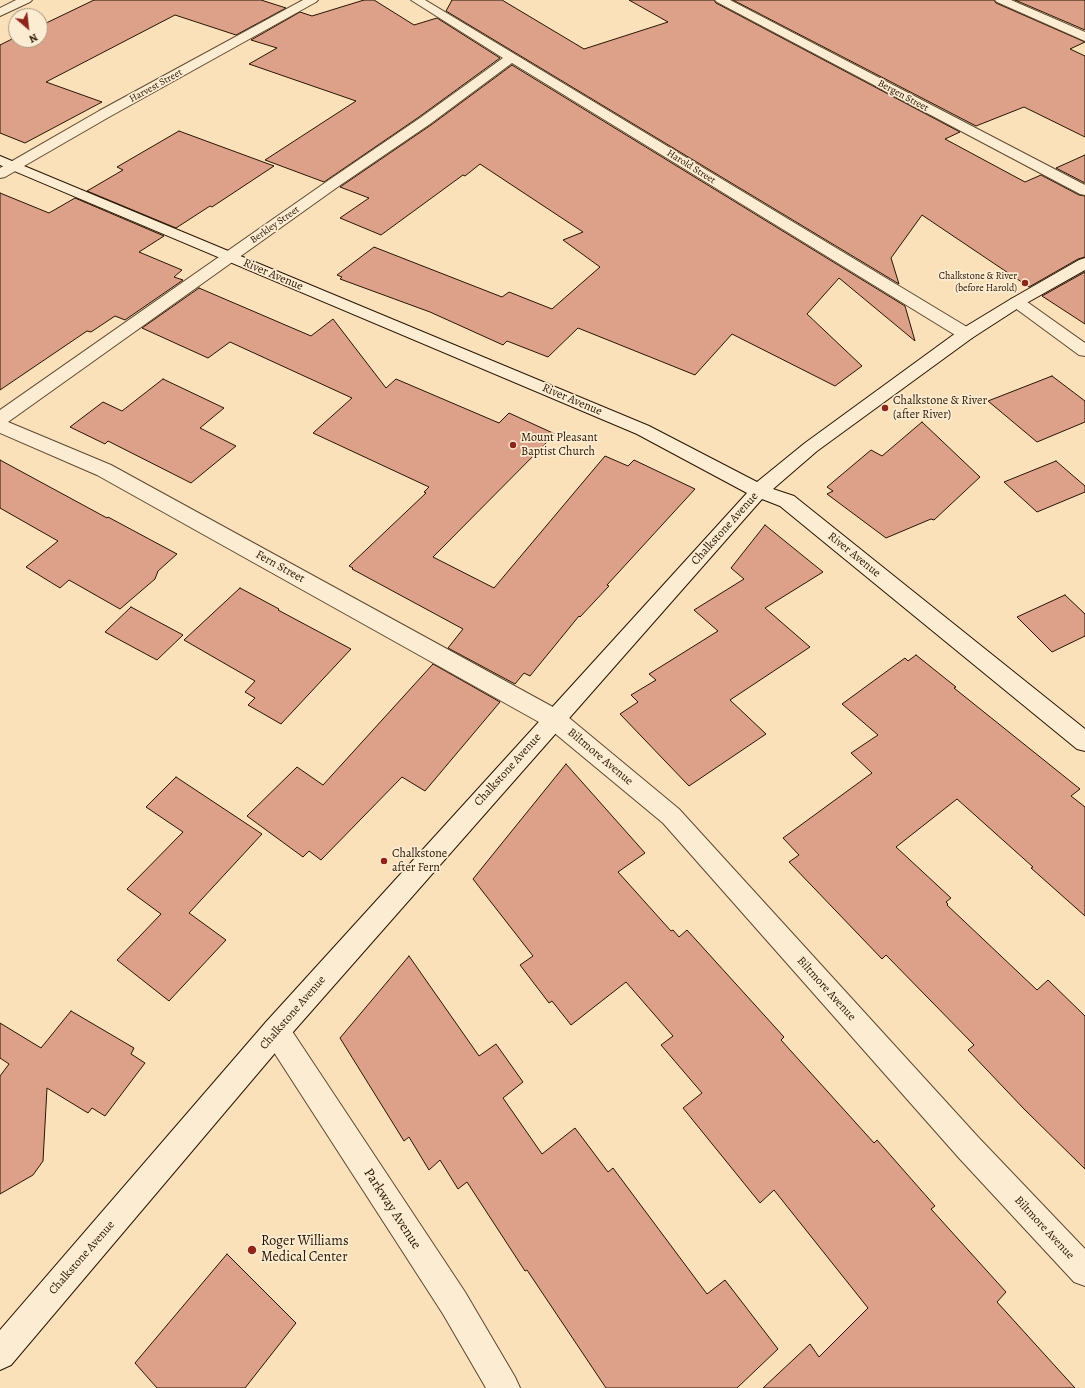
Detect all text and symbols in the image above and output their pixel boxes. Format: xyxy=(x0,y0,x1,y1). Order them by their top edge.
north arrow xyxy=(8,8,48,48)
text: N xyxy=(26,30,40,47)
street label: Harvest Street xyxy=(127,67,185,105)
street label: Bergen Street xyxy=(876,78,930,114)
street label: Harold Street xyxy=(664,147,718,187)
street label: Berkley Street xyxy=(248,204,302,246)
street label: River Avenue xyxy=(241,256,305,294)
place label: Chalkstone & River (before Harold) xyxy=(939,271,1017,294)
marker: Chalkstone & River (before Harold) xyxy=(1020,278,1030,288)
street label: River Avenue xyxy=(540,381,604,419)
place label: Chalkstone & River (after River) xyxy=(893,394,987,422)
marker: Chalkstone & River (after River) xyxy=(880,403,890,413)
place label: Mount Pleasant Baptist Church xyxy=(521,431,598,459)
marker: Mount Pleasant Baptist Church xyxy=(508,440,518,450)
street label: Chalkstone Avenue xyxy=(688,490,762,568)
street label: River Avenue xyxy=(825,529,883,581)
street label: Fern Street xyxy=(253,548,307,586)
street label: Biltmore Avenue xyxy=(564,725,636,789)
street label: Chalkstone Avenue xyxy=(471,731,545,809)
place label: Chalkstone after Fern xyxy=(392,847,447,875)
marker: Chalkstone after Fern xyxy=(379,856,389,866)
street label: Biltmore Avenue xyxy=(793,954,859,1024)
street label: Chalkstone Avenue xyxy=(257,973,329,1053)
street label: Parkway Avenue xyxy=(360,1165,424,1253)
street label: Biltmore Avenue xyxy=(1011,1193,1077,1263)
street label: Chalkstone Avenue xyxy=(46,1218,118,1298)
place label: Roger Williams Medical Center xyxy=(261,1234,349,1266)
marker: Roger Williams Medical Center xyxy=(246,1244,258,1256)

